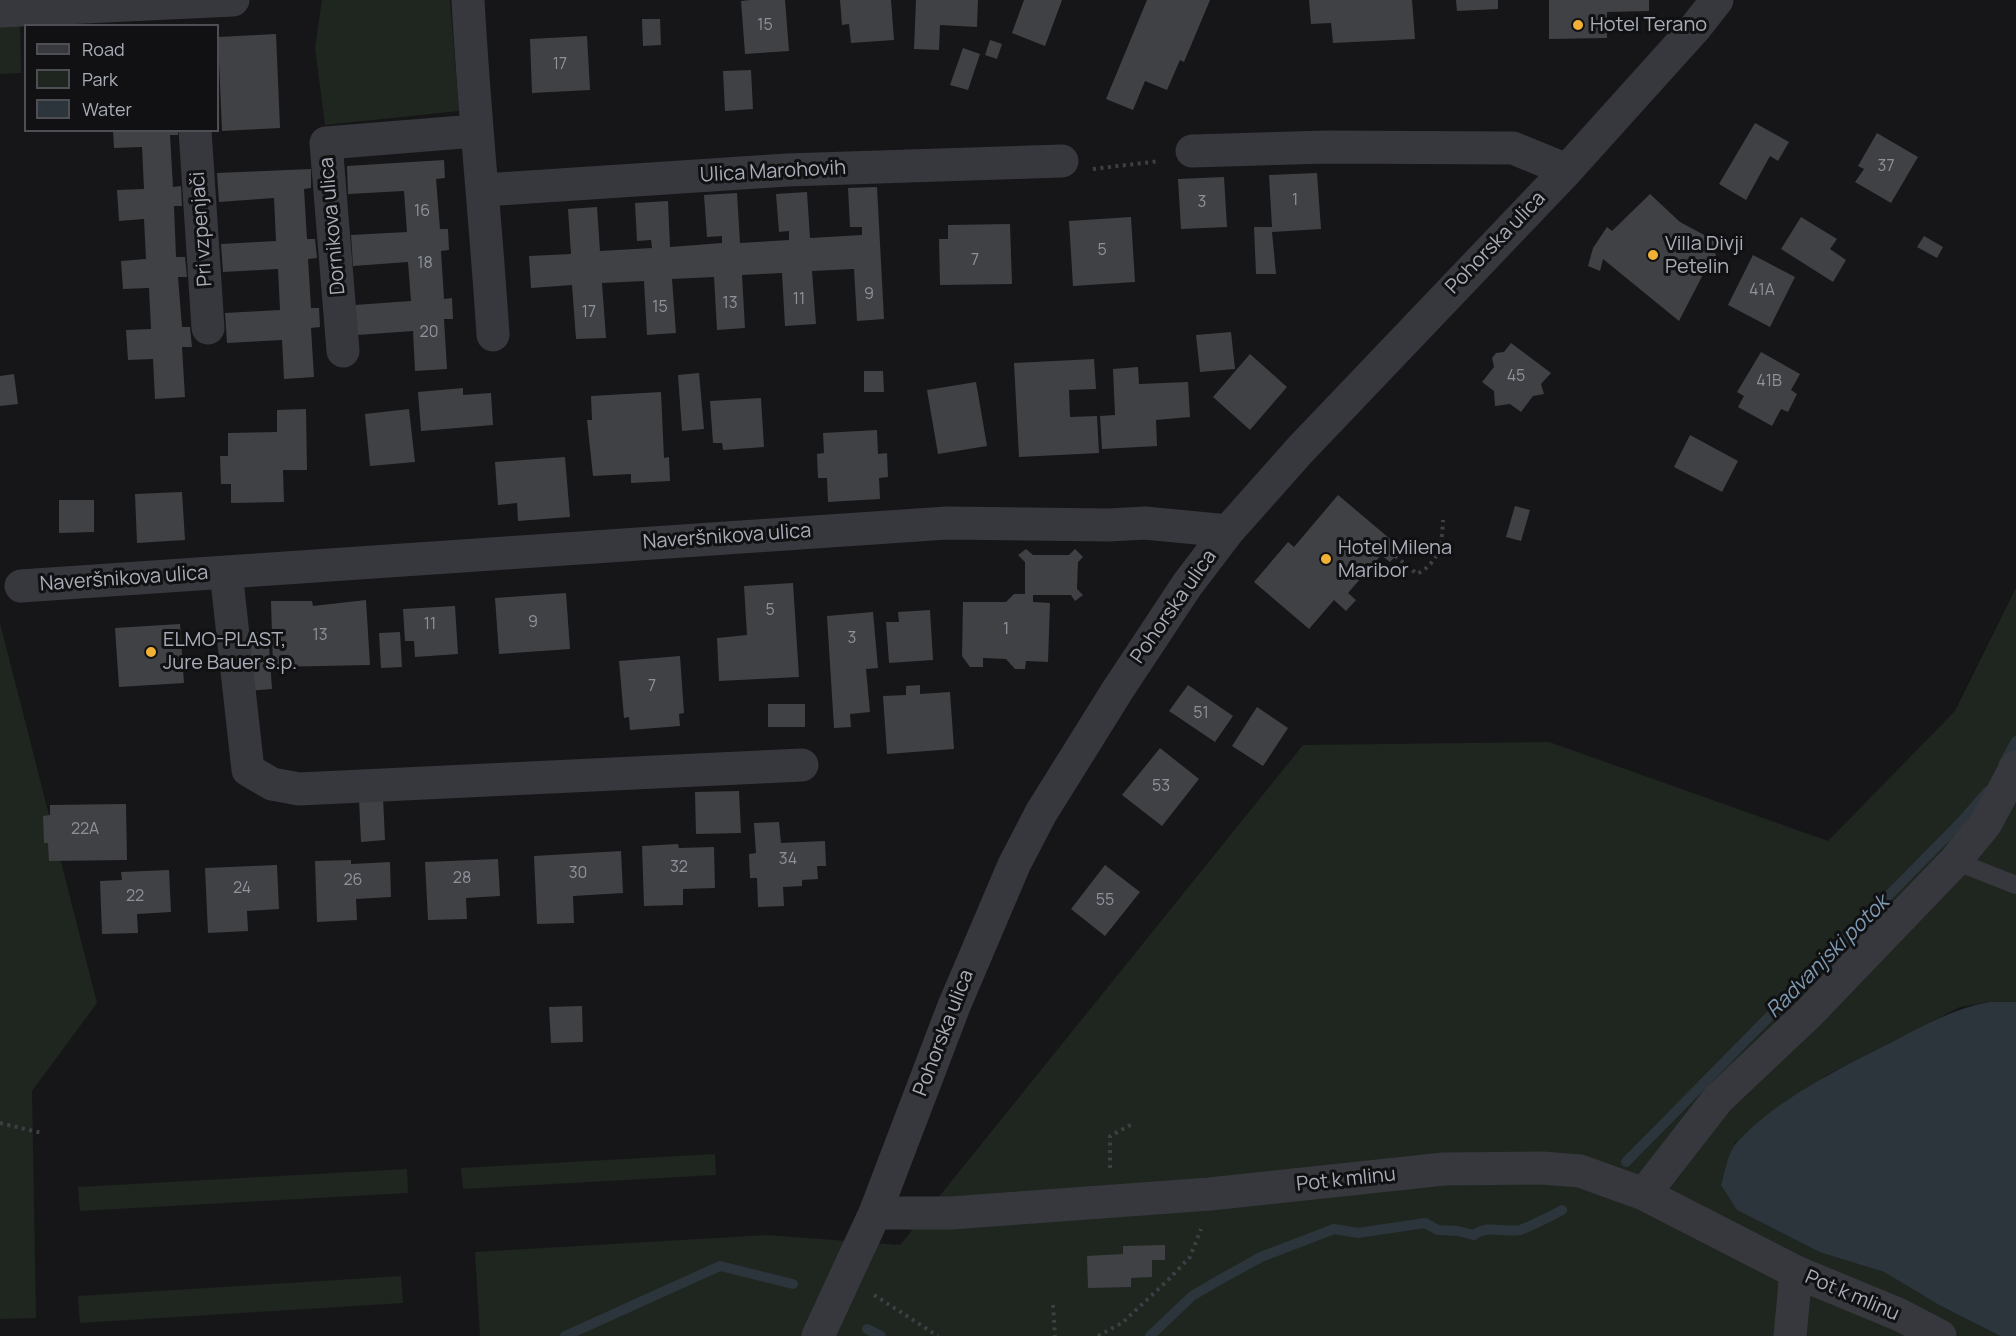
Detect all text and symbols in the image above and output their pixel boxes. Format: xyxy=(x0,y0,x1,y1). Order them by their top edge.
place label: Hotel Terano xyxy=(1590,13,1707,37)
house number: 15 xyxy=(757,16,773,36)
marker: Hotel Terano xyxy=(1571,18,1585,32)
legend xyxy=(24,24,219,132)
text: Road xyxy=(82,37,125,61)
house number: 17 xyxy=(553,55,567,75)
text: Park xyxy=(82,67,118,91)
text: Water xyxy=(82,97,132,121)
street label: Dornikova ulica xyxy=(315,156,351,296)
street label: Ulica Marohovih xyxy=(699,156,847,188)
house number: 37 xyxy=(1878,157,1894,177)
street label: Pri vzpenjači xyxy=(186,171,218,287)
street label: Pohorska ulica xyxy=(1441,187,1551,299)
house number: 1 xyxy=(1292,191,1298,211)
house number: 3 xyxy=(1198,193,1206,213)
house number: 16 xyxy=(414,202,430,222)
place label: Villa Divji Petelin xyxy=(1665,232,1744,279)
house number: 5 xyxy=(1097,241,1107,261)
marker: Villa Divji Petelin xyxy=(1646,248,1660,262)
house number: 7 xyxy=(971,251,979,271)
house number: 18 xyxy=(417,254,433,274)
house number: 41A xyxy=(1749,281,1775,301)
house number: 9 xyxy=(864,285,874,305)
house number: 11 xyxy=(793,290,805,310)
house number: 13 xyxy=(722,294,738,314)
house number: 15 xyxy=(652,298,668,318)
house number: 17 xyxy=(582,303,596,323)
house number: 20 xyxy=(420,323,438,343)
house number: 45 xyxy=(1507,367,1525,387)
house number: 41B xyxy=(1756,372,1782,392)
street label: Naveršnikova ulica xyxy=(642,519,812,555)
place label: Hotel Milena Maribor xyxy=(1338,536,1452,583)
street label: Pohorska ulica xyxy=(1126,546,1222,668)
marker: Hotel Milena Maribor xyxy=(1319,552,1333,566)
street label: Naveršnikova ulica xyxy=(39,561,209,597)
house number: 5 xyxy=(765,601,775,621)
house number: 9 xyxy=(528,613,538,633)
house number: 11 xyxy=(424,615,436,635)
house number: 1 xyxy=(1003,620,1009,640)
house number: 13 xyxy=(312,626,328,646)
place label: ELMO-PLAST, Jure Bauer s.p. xyxy=(163,628,297,675)
house number: 3 xyxy=(848,629,856,649)
marker: ELMO-PLAST, Jure Bauer s.p. xyxy=(144,645,158,659)
house number: 7 xyxy=(648,677,656,697)
house number: 51 xyxy=(1193,704,1209,724)
house number: 53 xyxy=(1152,777,1170,797)
house number: 22A xyxy=(71,820,99,840)
house number: 34 xyxy=(779,850,797,870)
house number: 32 xyxy=(670,858,688,878)
house number: 30 xyxy=(569,864,587,884)
house number: 28 xyxy=(453,869,471,889)
house number: 26 xyxy=(343,871,363,891)
house number: 24 xyxy=(233,879,251,899)
house number: 22 xyxy=(126,887,144,907)
water label: Radvanjski potok xyxy=(1761,890,1895,1024)
house number: 55 xyxy=(1096,891,1114,911)
street label: Pohorska ulica xyxy=(909,967,979,1099)
street label: Pot k mlinu xyxy=(1295,1163,1397,1197)
street label: Pot k mlinu xyxy=(1801,1265,1903,1327)

